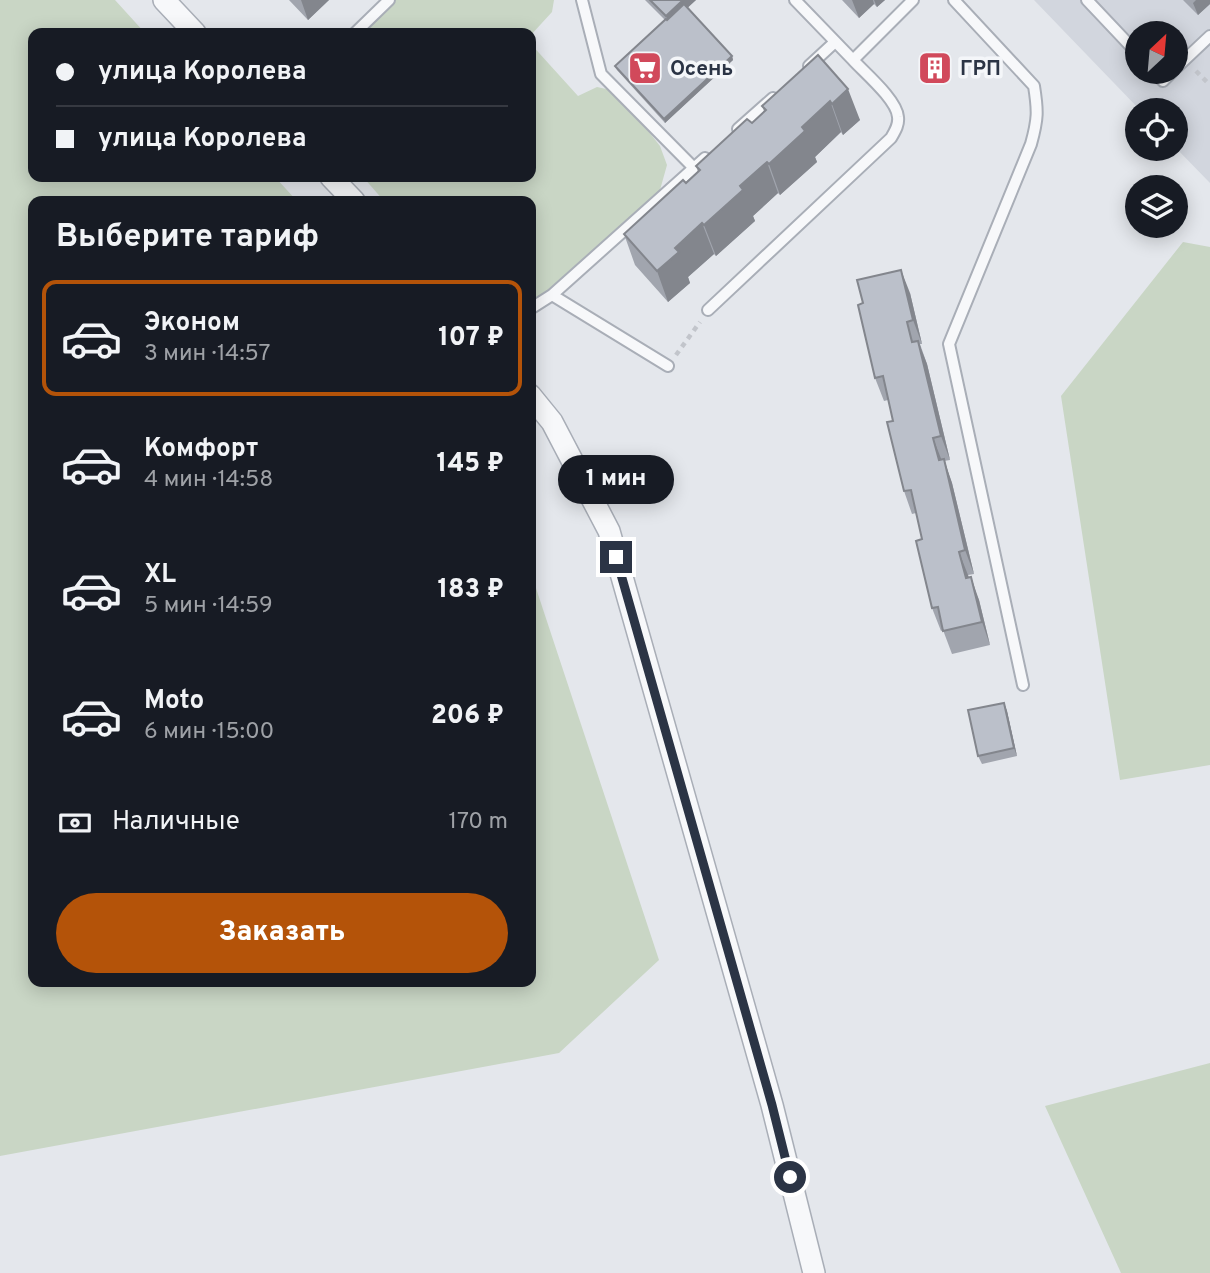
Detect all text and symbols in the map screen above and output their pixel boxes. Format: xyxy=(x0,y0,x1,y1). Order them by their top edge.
north arrow xyxy=(1125,21,1188,84)
map controls xyxy=(1125,21,1188,238)
supermarket icon: Осень xyxy=(626,49,664,87)
building icon: ГРП xyxy=(916,49,954,87)
text: улица Королева xyxy=(98,56,306,89)
place label: Осень xyxy=(670,56,733,83)
place label: ГРП xyxy=(960,56,1001,83)
button: locate xyxy=(1125,98,1188,161)
text: улица Королева xyxy=(98,123,306,156)
button: layers xyxy=(1125,175,1188,238)
text: Выберите тариф xyxy=(56,218,319,258)
icon: car xyxy=(60,307,123,370)
text: Эконом xyxy=(144,307,240,340)
text: 107 ₽ xyxy=(438,322,504,355)
text: 3 мин · 14:57 xyxy=(144,340,271,369)
icon: car xyxy=(60,433,123,496)
text: Комфорт xyxy=(144,433,258,466)
text: 145 ₽ xyxy=(437,448,504,481)
callout: 1 мин xyxy=(558,456,674,504)
text: 1 мин xyxy=(586,465,646,494)
text: 4 мин · 14:58 xyxy=(144,466,273,495)
route end xyxy=(600,541,632,573)
icon: car xyxy=(60,559,123,622)
text: XL xyxy=(144,559,176,592)
text: 183 ₽ xyxy=(437,574,504,607)
text: 5 мин · 14:59 xyxy=(144,592,273,621)
icon: car xyxy=(60,685,123,748)
text: Moto xyxy=(144,685,204,718)
text: 206 ₽ xyxy=(431,700,504,733)
text: 6 мин · 15:00 xyxy=(144,718,274,747)
icon: cash xyxy=(56,804,94,842)
text: Наличные xyxy=(112,806,240,839)
text: 170 m xyxy=(449,808,508,837)
button: Заказать xyxy=(56,893,508,973)
route start xyxy=(774,1161,806,1193)

